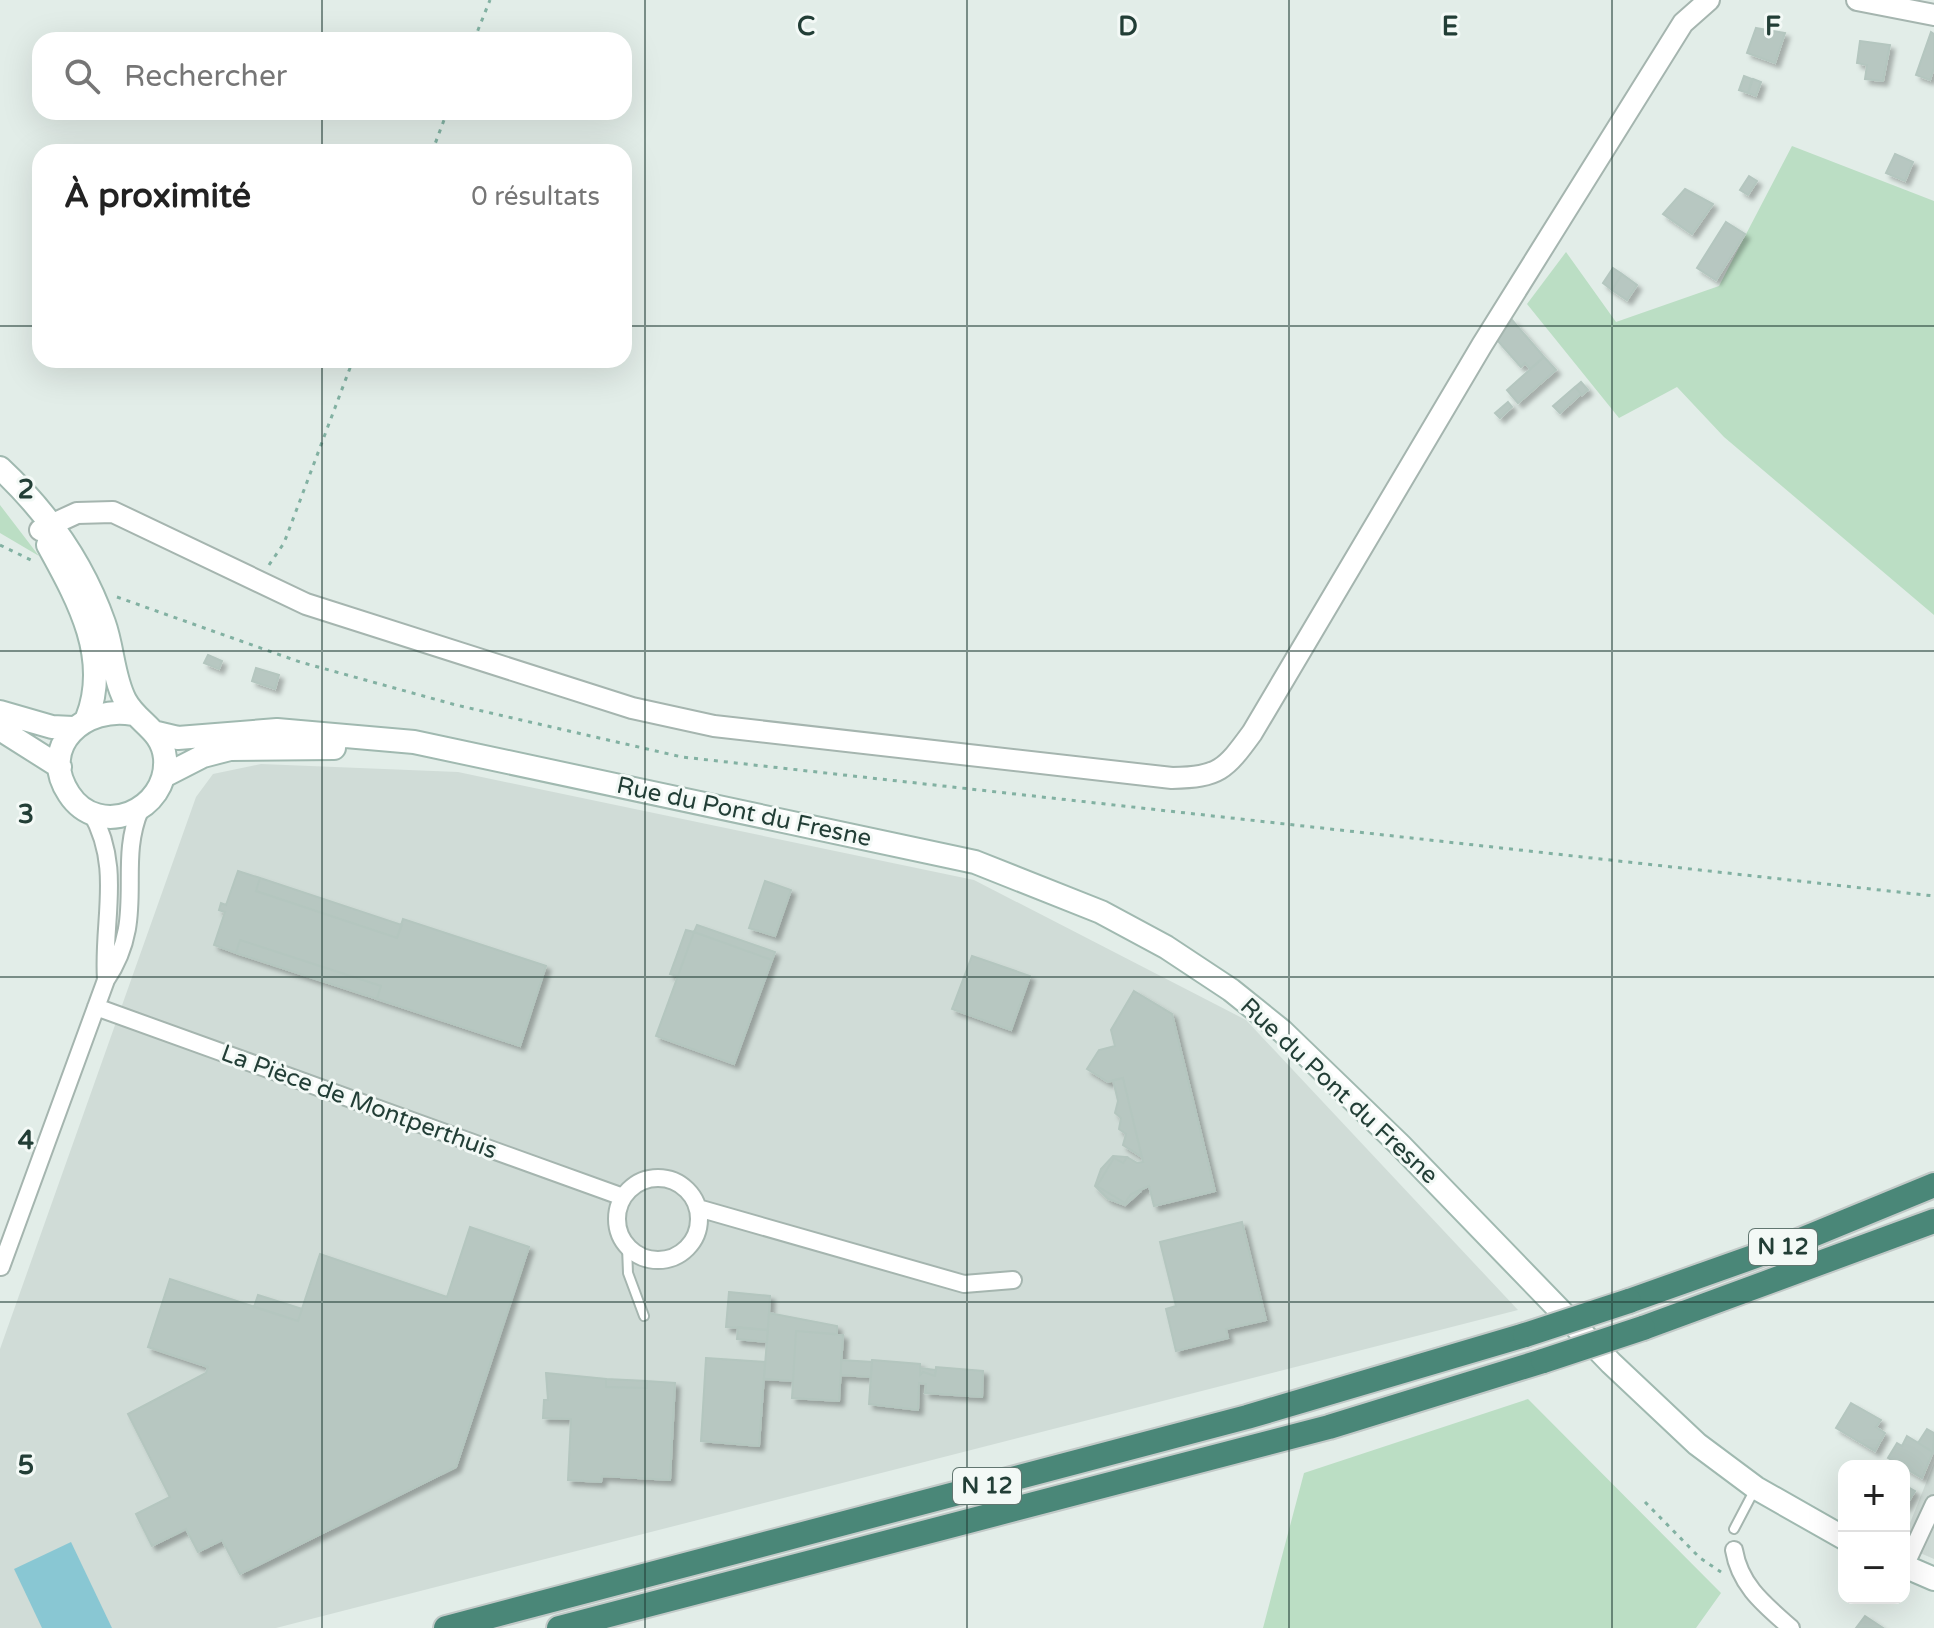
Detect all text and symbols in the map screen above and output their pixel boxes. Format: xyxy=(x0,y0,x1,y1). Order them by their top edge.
text: C xyxy=(797,11,815,42)
text: D xyxy=(1118,11,1138,42)
text: E xyxy=(1442,11,1458,42)
text: F xyxy=(1765,11,1781,42)
search box xyxy=(32,32,632,120)
icon: search xyxy=(60,54,104,98)
text: Rechercher xyxy=(124,58,287,95)
text: À proximité xyxy=(64,176,251,217)
text: 0 résultats xyxy=(471,181,600,212)
text: 2 xyxy=(18,474,34,505)
street label: Rue du Pont du Fresne xyxy=(614,771,874,853)
text: 3 xyxy=(18,799,34,830)
street label: Rue du Pont du Fresne xyxy=(1234,992,1444,1190)
street label: La Pièce de Montperthuis xyxy=(217,1039,501,1165)
text: 4 xyxy=(18,1125,34,1156)
road number: N 12 xyxy=(1749,1229,1817,1265)
text: 5 xyxy=(18,1450,34,1481)
map controls xyxy=(1838,1460,1910,1604)
button: + xyxy=(1838,1460,1910,1532)
road number: N 12 xyxy=(953,1468,1021,1504)
button: − xyxy=(1838,1532,1910,1604)

